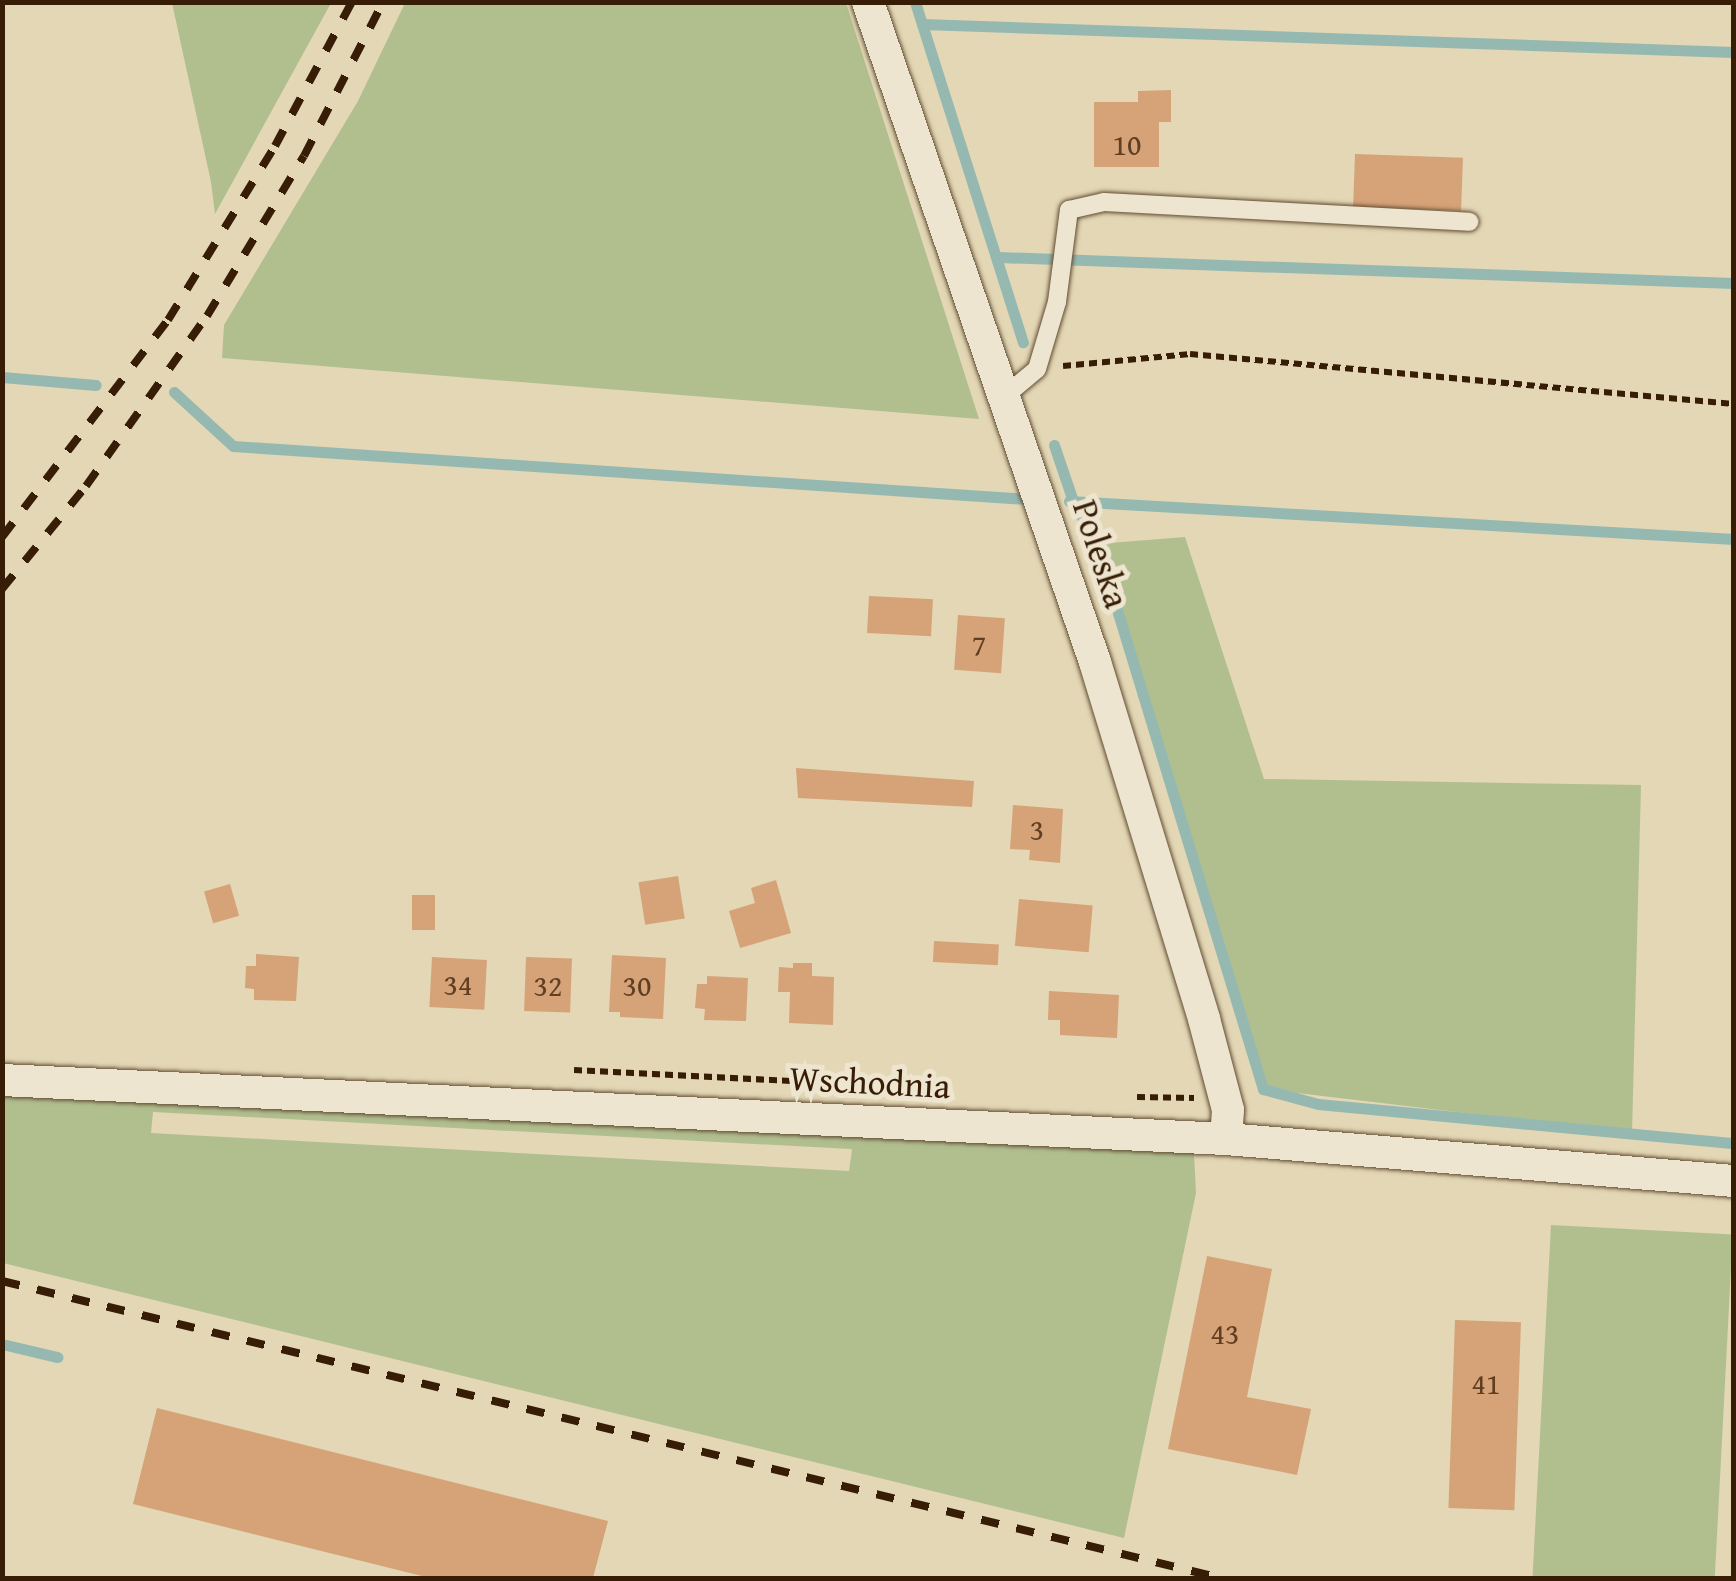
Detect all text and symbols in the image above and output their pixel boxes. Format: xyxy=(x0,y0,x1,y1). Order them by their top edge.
house number: 10 xyxy=(1113,126,1141,162)
street label: Poleska xyxy=(1064,495,1138,613)
house number: 7 xyxy=(972,626,986,662)
house number: 3 xyxy=(1030,811,1044,847)
house number: 34 xyxy=(444,966,472,1002)
house number: 32 xyxy=(534,967,562,1003)
house number: 30 xyxy=(623,967,651,1003)
street label: Wschodnia xyxy=(789,1057,951,1107)
house number: 43 xyxy=(1211,1315,1239,1351)
house number: 41 xyxy=(1472,1365,1500,1401)

